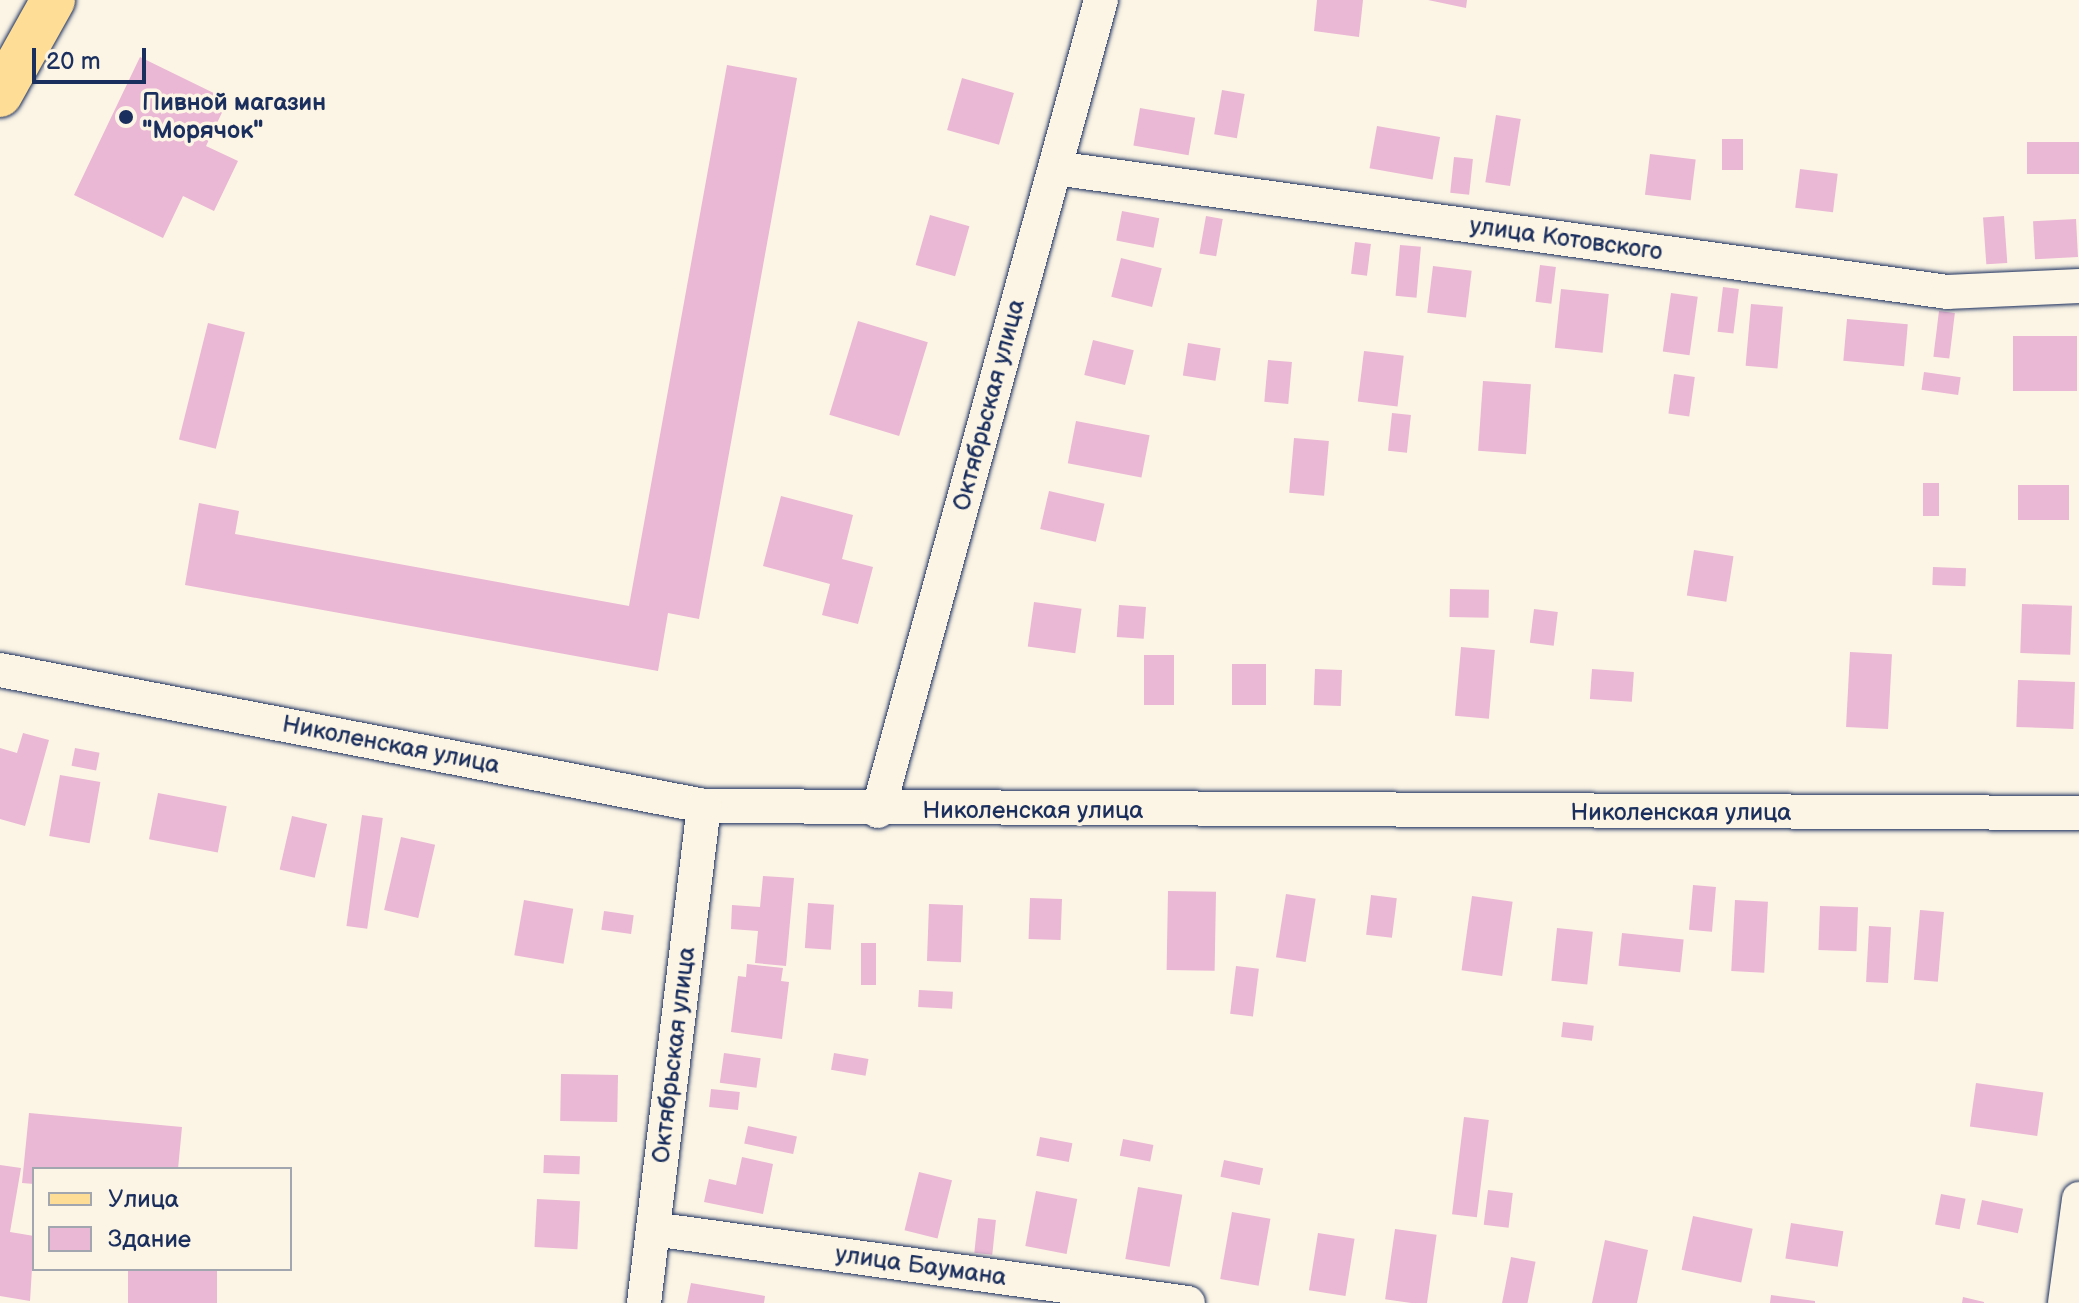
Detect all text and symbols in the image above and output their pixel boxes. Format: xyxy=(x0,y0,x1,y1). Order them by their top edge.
scale bar xyxy=(36,32,150,82)
text: 20 m xyxy=(46,47,101,76)
place label: Пивной магазин "Морячок" xyxy=(142,89,326,145)
marker: Пивной магазин "Морячок" xyxy=(117,108,135,126)
street label: улица Котовского xyxy=(1468,211,1664,267)
street label: Октябрьская улица xyxy=(947,296,1031,514)
street label: Николенская улица xyxy=(280,710,502,780)
street label: Николенская улица xyxy=(923,797,1143,825)
street label: Николенская улица xyxy=(1571,799,1791,827)
street label: Октябрьская улица xyxy=(646,945,702,1165)
legend xyxy=(32,1167,292,1271)
text: Улица xyxy=(108,1185,179,1214)
text: Здание xyxy=(108,1225,191,1254)
street label: улица Баумана xyxy=(834,1240,1008,1292)

